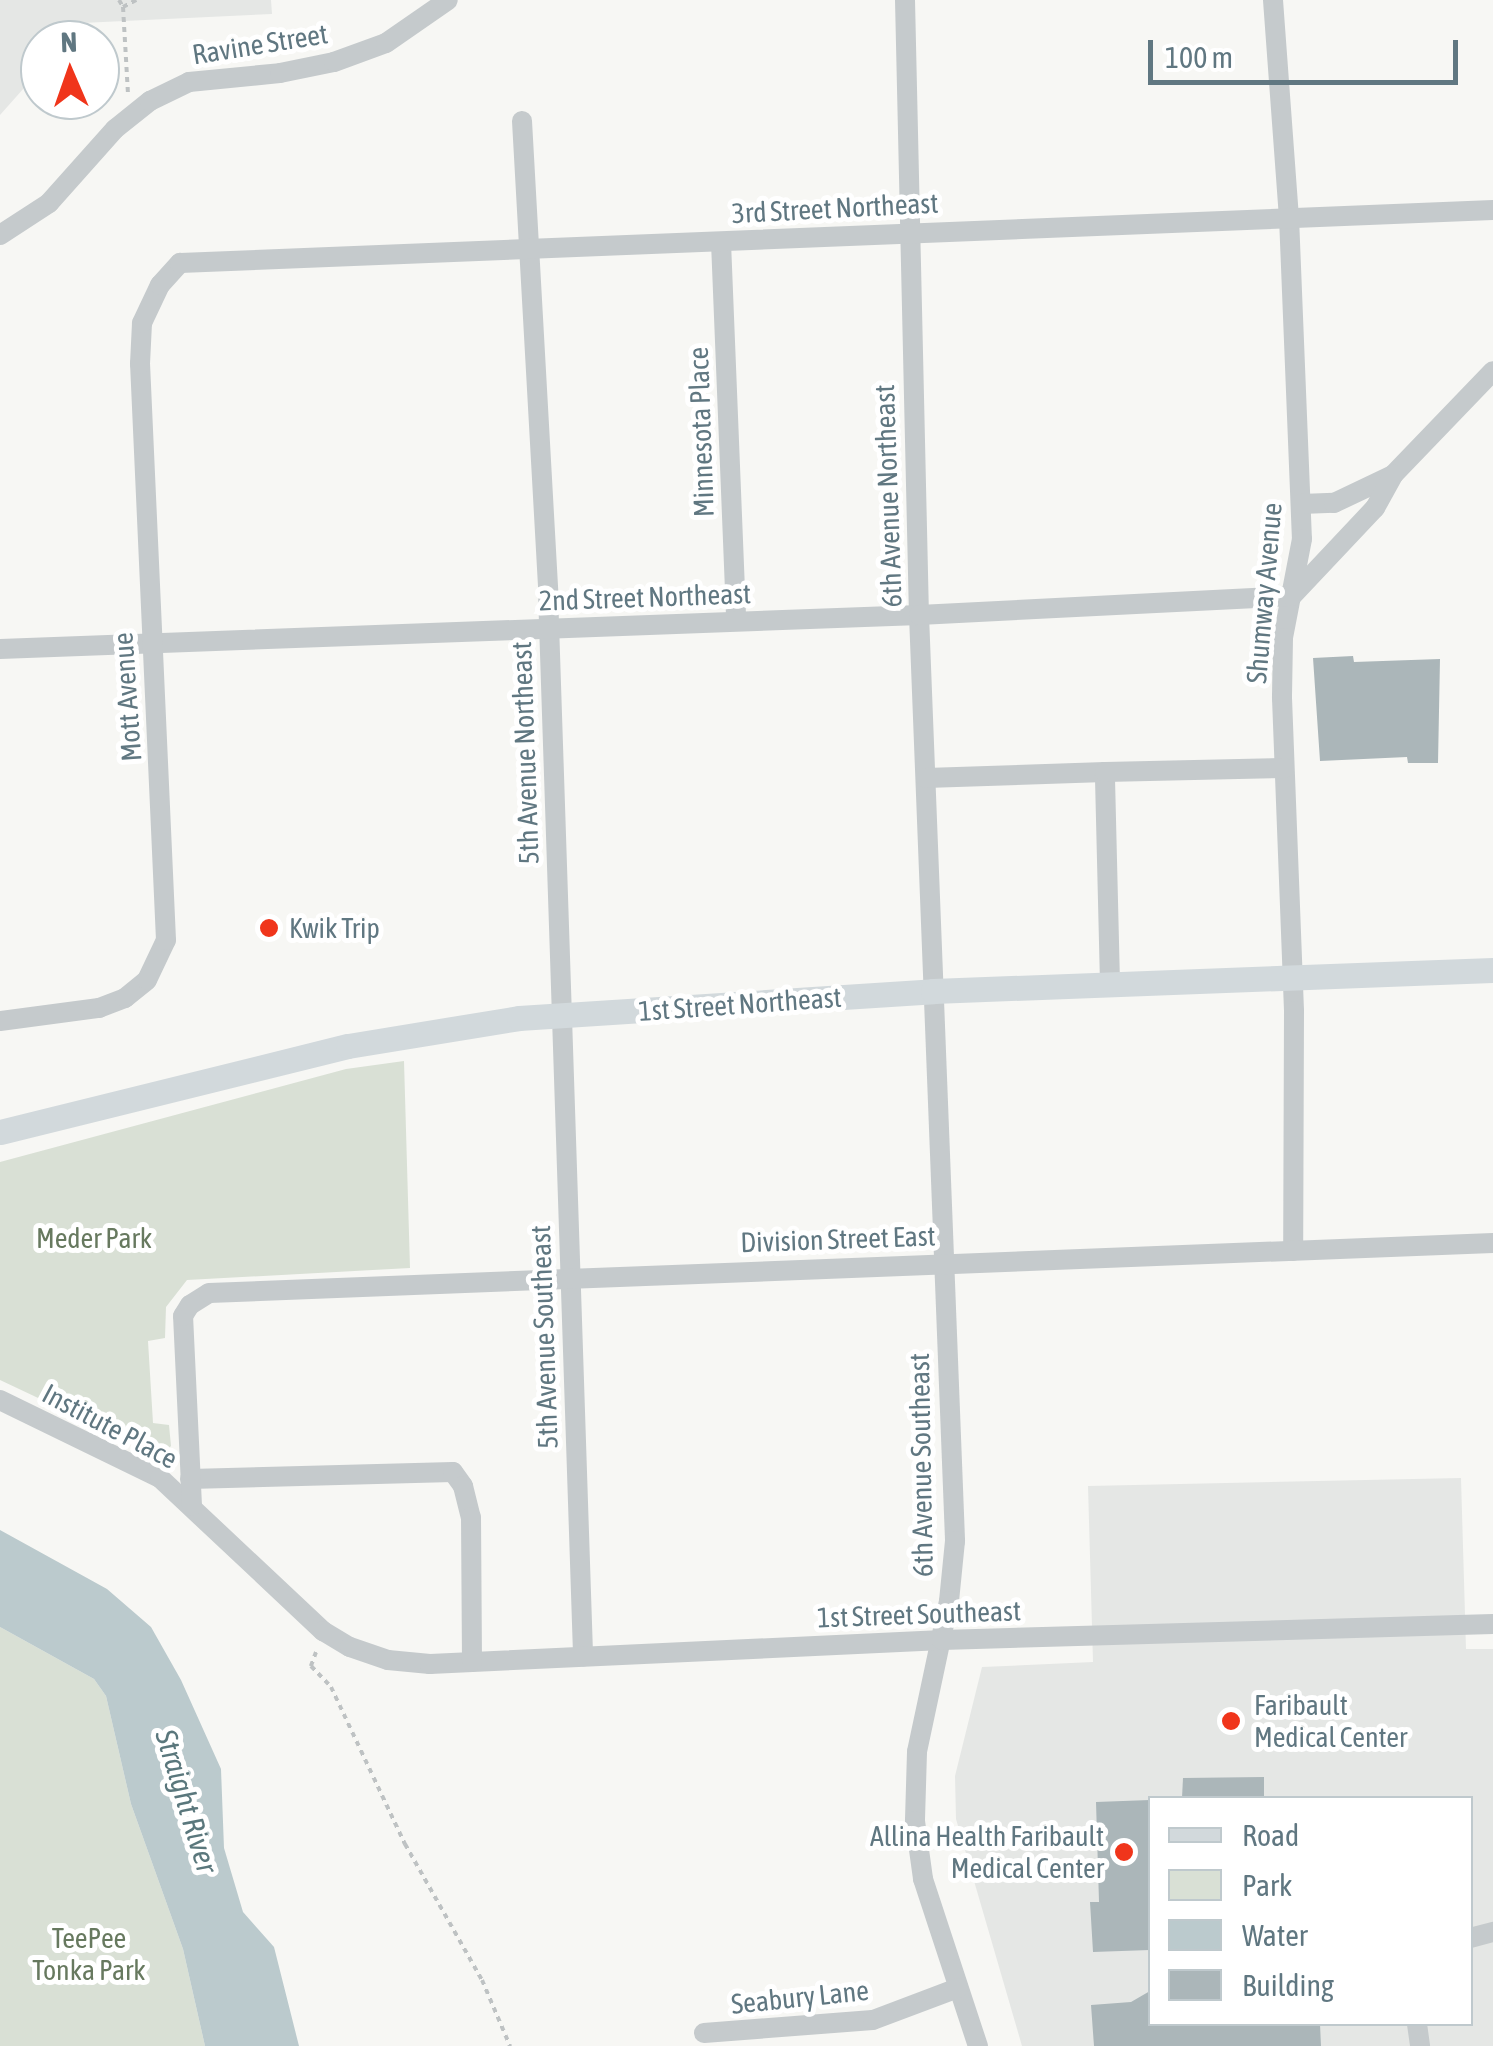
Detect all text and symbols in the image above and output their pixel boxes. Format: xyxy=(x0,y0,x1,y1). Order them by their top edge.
street label: Ravine Street xyxy=(190,17,330,71)
north arrow xyxy=(20,20,120,120)
scale bar xyxy=(1153,20,1463,82)
text: N xyxy=(60,26,78,58)
text: 100 m xyxy=(1165,40,1233,74)
street label: 3rd Street Northeast xyxy=(731,186,939,230)
street label: Minnesota Place xyxy=(681,346,721,518)
street label: 6th Avenue Northeast xyxy=(867,384,909,608)
street label: Shumway Avenue xyxy=(1239,501,1289,685)
street label: 2nd Street Northeast xyxy=(538,577,752,617)
street label: Mott Avenue xyxy=(106,631,148,763)
street label: 5th Avenue Northeast xyxy=(504,641,546,865)
place label: Kwik Trip xyxy=(289,911,380,945)
marker: Kwik Trip xyxy=(258,917,280,939)
street label: 1st Street Northeast xyxy=(637,980,843,1028)
street label: Division Street East xyxy=(740,1219,936,1259)
park label: Meder Park xyxy=(36,1221,152,1255)
street label: 5th Avenue Southeast xyxy=(523,1225,565,1449)
street label: 6th Avenue Southeast xyxy=(902,1353,940,1577)
street label: Institute Place xyxy=(37,1376,183,1476)
street label: 1st Street Southeast xyxy=(816,1594,1022,1634)
place label: Faribault Medical Center xyxy=(1254,1688,1407,1754)
marker: Faribault Medical Center xyxy=(1218,1708,1244,1734)
water label: Straight River xyxy=(148,1725,226,1877)
legend xyxy=(1148,1796,1473,2026)
text: Road xyxy=(1242,1818,1299,1852)
place label: Allina Health Faribault Medical Center xyxy=(870,1819,1104,1885)
marker: Allina Health Faribault Medical Center xyxy=(1113,1841,1135,1863)
text: Park xyxy=(1242,1868,1292,1902)
text: Water xyxy=(1242,1918,1308,1952)
park label: TeePee Tonka Park xyxy=(32,1921,146,1987)
text: Building xyxy=(1242,1968,1334,2002)
street label: Seabury Lane xyxy=(730,1973,870,2021)

